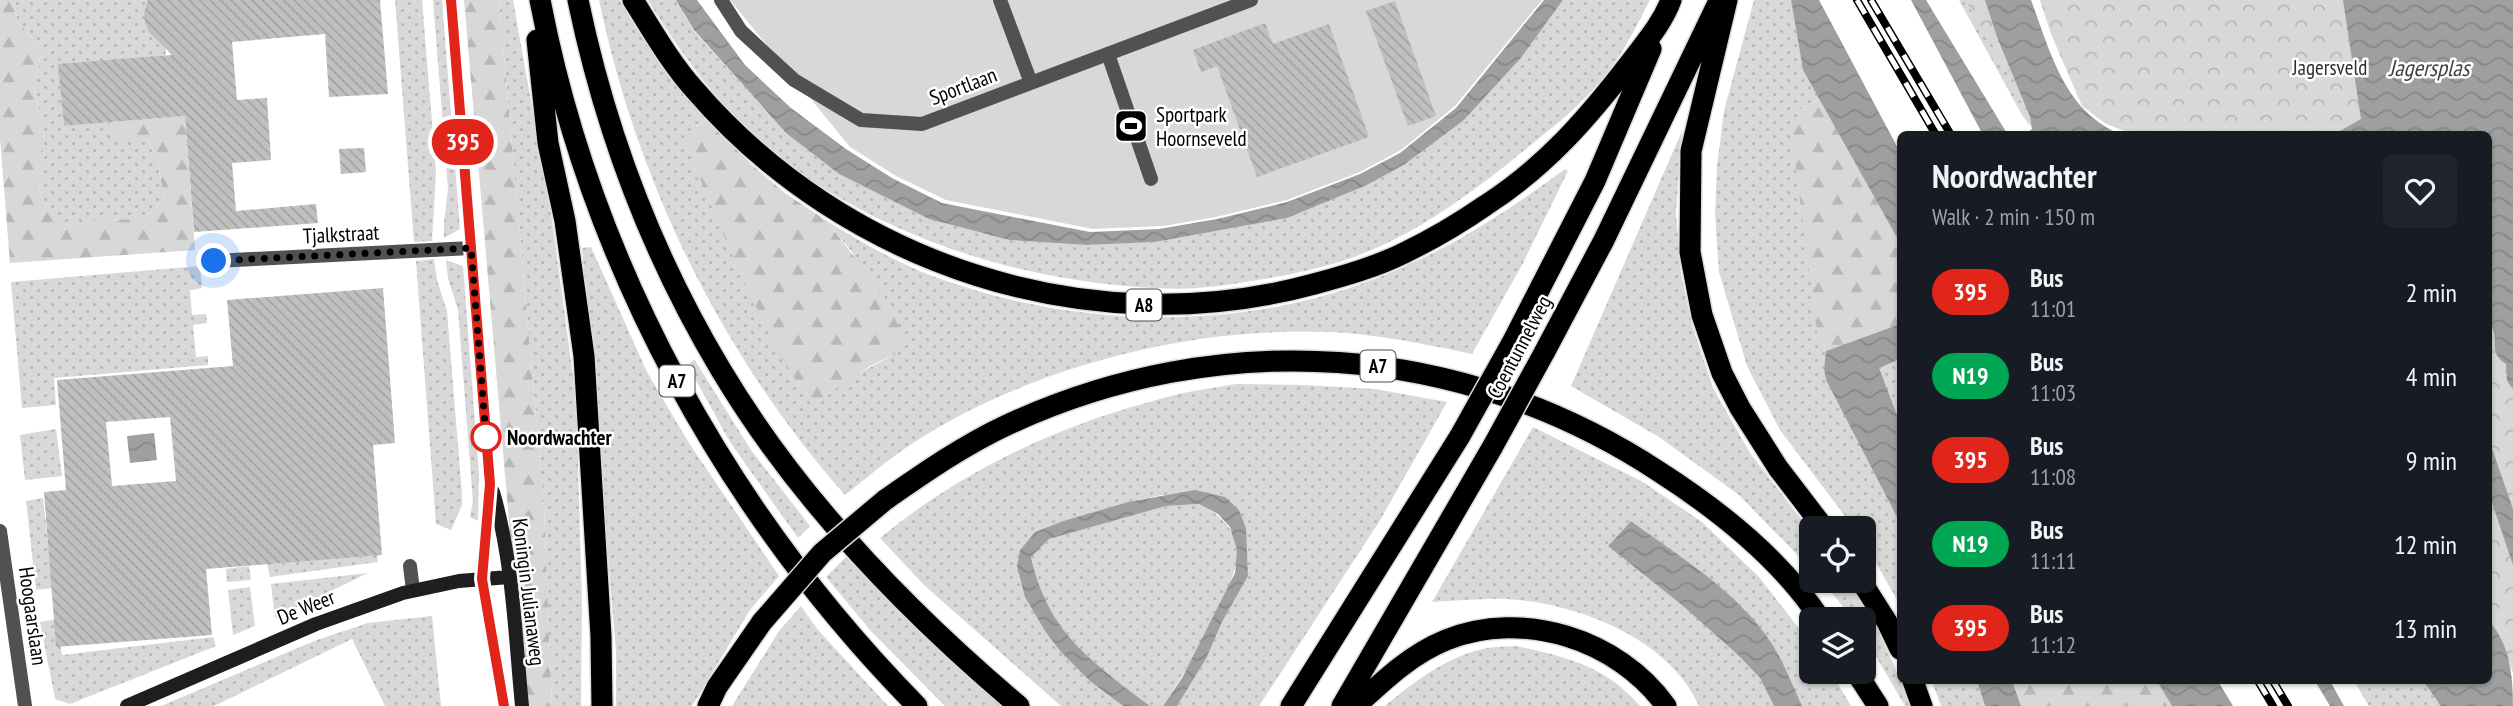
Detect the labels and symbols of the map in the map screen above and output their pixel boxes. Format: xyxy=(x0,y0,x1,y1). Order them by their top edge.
water label: Jagersplas xyxy=(2388,53,2472,82)
park label: Jagersveld xyxy=(2292,54,2367,81)
street label: Sportlaan xyxy=(925,61,1001,111)
place label: Sportpark Hoornseveld xyxy=(1156,101,1247,152)
sports icon: Sportpark Hoornseveld xyxy=(1112,107,1150,145)
line badge: 395 xyxy=(423,119,503,165)
street label: Tjalkstraat xyxy=(302,219,380,249)
your location xyxy=(196,243,231,278)
road number: A8 xyxy=(1126,290,1162,320)
street label: Coentunnelweg xyxy=(1481,291,1557,403)
road number: A7 xyxy=(1360,350,1396,382)
road number: A7 xyxy=(660,366,694,396)
marker: Noordwachter xyxy=(471,422,501,452)
place label: Noordwachter xyxy=(507,424,613,451)
street label: Koningin Julianaweg xyxy=(507,517,551,667)
street label: Hoogaarslaan xyxy=(13,565,53,667)
street label: De Weer xyxy=(273,583,339,631)

